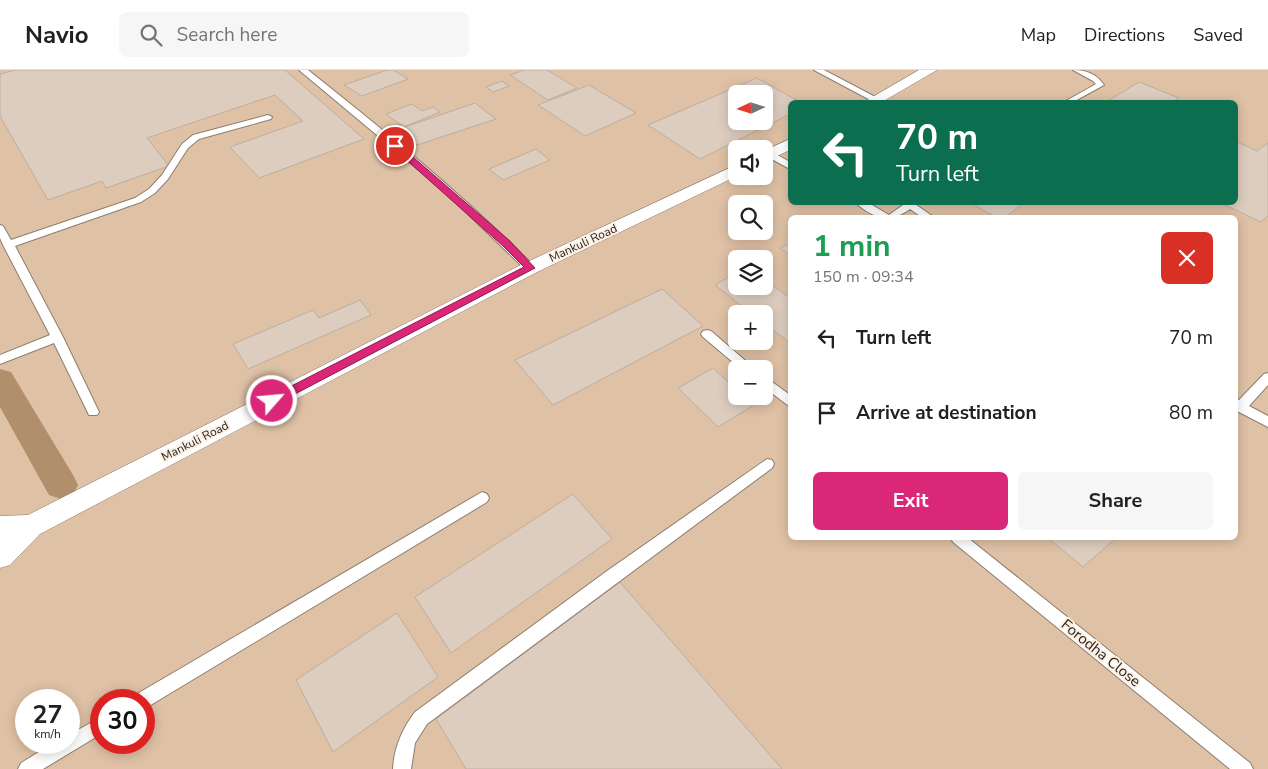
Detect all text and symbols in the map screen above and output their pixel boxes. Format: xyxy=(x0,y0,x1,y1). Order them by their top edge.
search box xyxy=(119,12,469,57)
text: Navio xyxy=(25,19,89,51)
icon: search xyxy=(137,21,165,49)
text: Search here xyxy=(177,22,277,48)
text: Map xyxy=(1021,23,1056,47)
text: Directions xyxy=(1084,23,1165,47)
text: Saved xyxy=(1193,23,1243,47)
north arrow xyxy=(728,85,772,130)
map controls xyxy=(728,85,773,405)
text: 70 m xyxy=(896,114,978,161)
icon: left xyxy=(813,120,878,185)
pin xyxy=(374,125,416,167)
icon: arrive xyxy=(381,132,409,160)
button: sound xyxy=(728,140,773,185)
text: Turn left xyxy=(896,159,979,189)
button: search xyxy=(728,195,773,240)
street label: Mankuli Road xyxy=(546,220,620,266)
text: 1 min xyxy=(813,226,891,267)
button: close xyxy=(1161,232,1213,284)
button: layers xyxy=(728,250,773,295)
text: 150 m · 09:34 xyxy=(813,266,914,288)
button: + xyxy=(728,305,773,350)
icon: left xyxy=(813,324,841,352)
text: Turn left xyxy=(856,325,931,351)
text: 70 m xyxy=(1169,325,1213,351)
button: − xyxy=(728,360,773,405)
position arrow xyxy=(245,374,297,426)
icon: arrive xyxy=(813,399,841,427)
text: Arrive at destination xyxy=(856,400,1037,426)
text: 80 m xyxy=(1169,400,1213,426)
street label: Mankuli Road xyxy=(159,417,231,465)
button: Exit xyxy=(813,472,1008,530)
button: Share xyxy=(1018,472,1213,530)
street label: Forodha Close xyxy=(1057,615,1145,691)
speed limit sign: 30 xyxy=(90,689,155,754)
text: 27 xyxy=(32,698,63,732)
text: km/h xyxy=(34,726,61,742)

